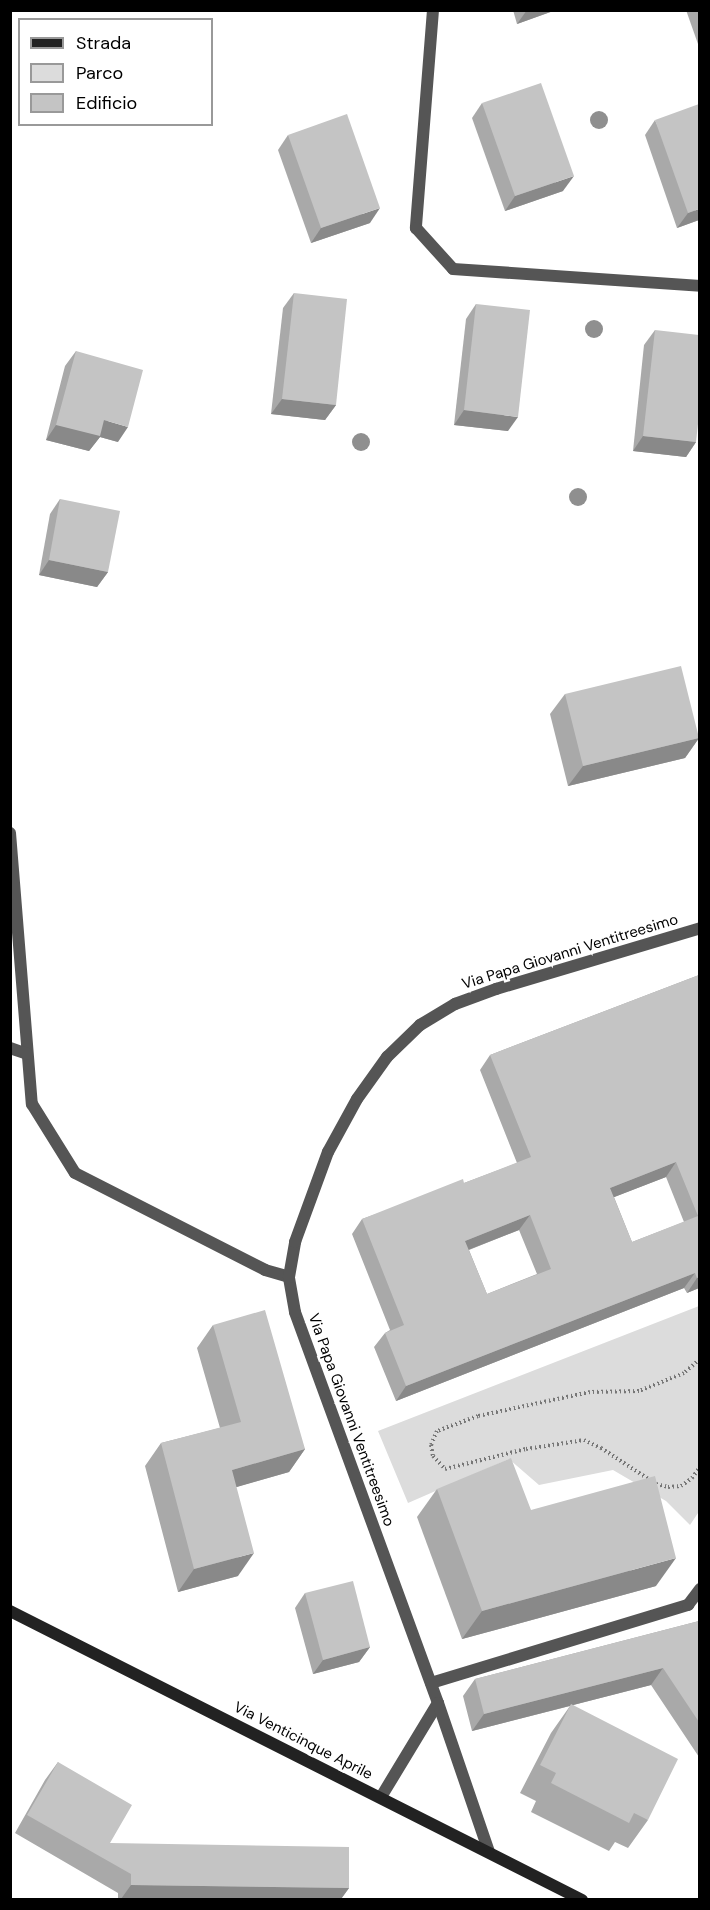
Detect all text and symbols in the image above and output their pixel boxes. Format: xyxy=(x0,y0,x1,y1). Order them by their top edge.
legend xyxy=(18,18,213,126)
text: Strada xyxy=(76,31,131,55)
text: Parco xyxy=(76,61,123,85)
text: Edificio xyxy=(76,91,137,115)
street label: Via Papa Giovanni Ventitreesimo xyxy=(460,910,680,994)
street label: Via Papa Giovanni Ventitreesimo xyxy=(304,1311,398,1529)
street label: Via Venticinque Aprile xyxy=(231,1698,375,1784)

